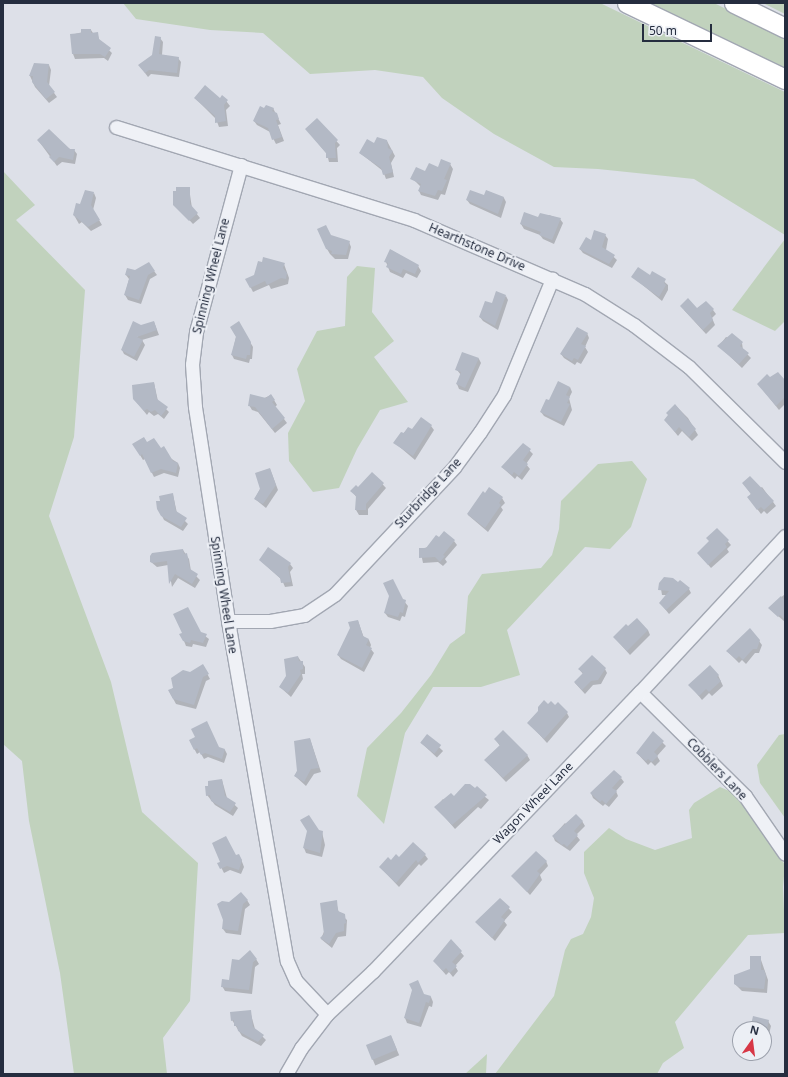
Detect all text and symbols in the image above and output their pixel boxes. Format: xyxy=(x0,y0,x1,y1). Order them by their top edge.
scale bar xyxy=(644,16,714,42)
text: 50 m xyxy=(649,22,677,39)
street label: Spinning Wheel Lane xyxy=(190,217,232,335)
street label: Hearthstone Drive xyxy=(427,220,527,274)
street label: Sturbridge Lane xyxy=(392,455,464,531)
street label: Spinning Wheel Lane xyxy=(208,535,240,655)
street label: Cobblers Lane xyxy=(684,735,750,803)
street label: Wagon Wheel Lane xyxy=(490,759,576,847)
north arrow xyxy=(732,1021,772,1061)
text: N xyxy=(749,1021,761,1038)

